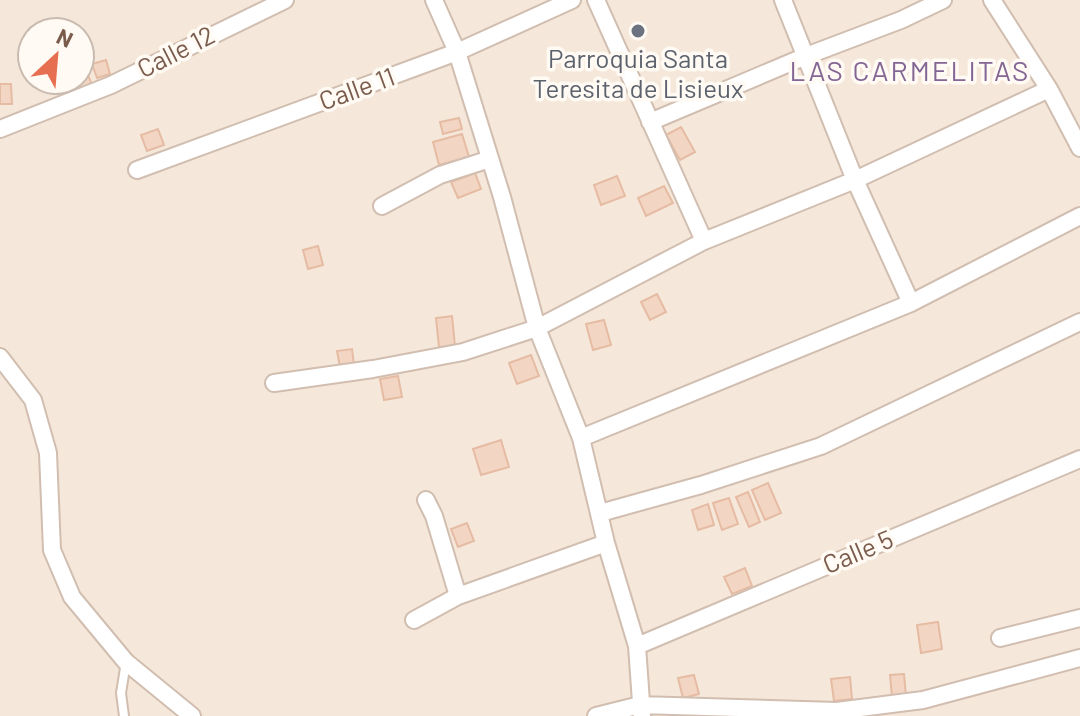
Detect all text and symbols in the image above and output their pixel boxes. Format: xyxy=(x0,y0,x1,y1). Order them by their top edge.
north arrow xyxy=(16,16,96,96)
street label: Calle 12 xyxy=(131,18,219,83)
text: N xyxy=(53,22,77,52)
marker: Parroquia Santa Teresita de Lisieux xyxy=(629,22,647,40)
place label: Parroquia Santa Teresita de Lisieux xyxy=(533,42,743,103)
district label: LAS CARMELITAS xyxy=(790,53,1030,87)
street label: Calle 11 xyxy=(314,60,399,116)
street label: Calle 5 xyxy=(818,522,897,579)

